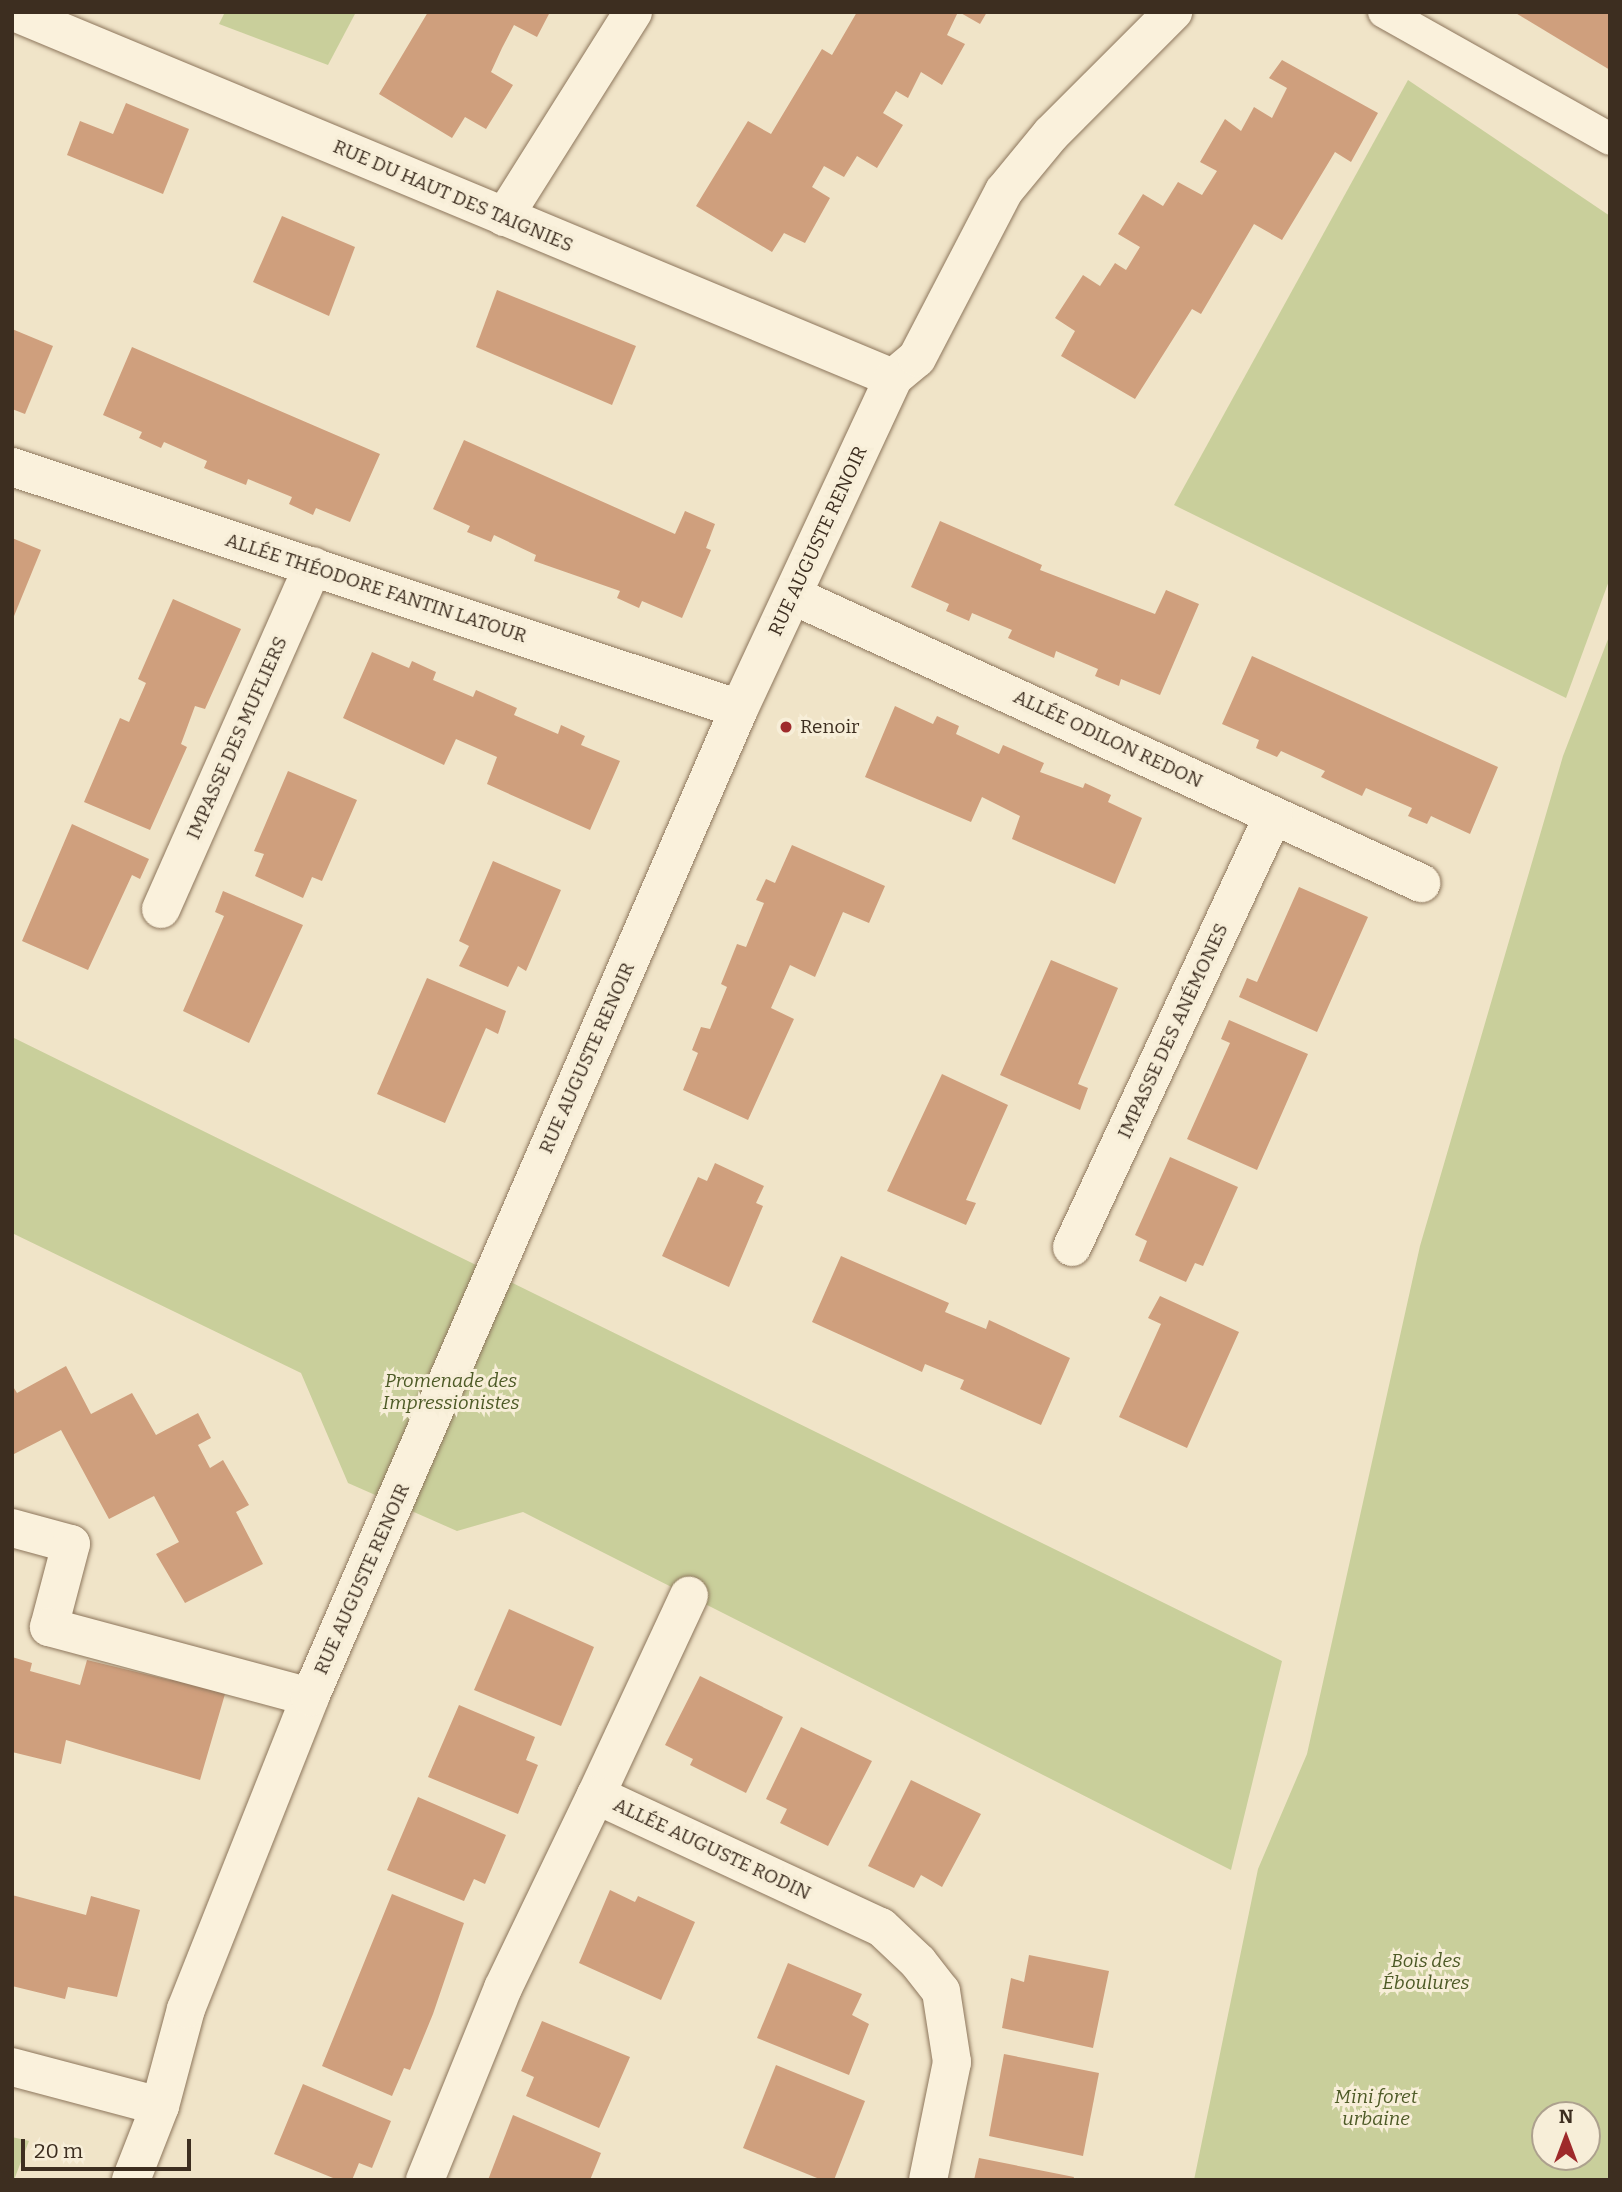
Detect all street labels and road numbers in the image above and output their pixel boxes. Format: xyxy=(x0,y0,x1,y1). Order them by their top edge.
street label: RUE DU HAUT DES TAIGNIES xyxy=(330,135,576,257)
street label: RUE AUGUSTE RENOIR xyxy=(764,443,872,639)
street label: ALLÉE THÉODORE FANTIN LATOUR xyxy=(223,528,529,648)
street label: IMPASSE DES MUFLIERS xyxy=(182,633,292,843)
street label: ALLÉE ODILON REDON xyxy=(1010,685,1206,793)
street label: IMPASSE DES ANÉMONES xyxy=(1113,920,1233,1142)
street label: RUE AUGUSTE RENOIR xyxy=(535,959,639,1157)
street label: RUE AUGUSTE RENOIR xyxy=(310,1480,414,1678)
street label: ALLÉE AUGUSTE RODIN xyxy=(610,1793,814,1905)

